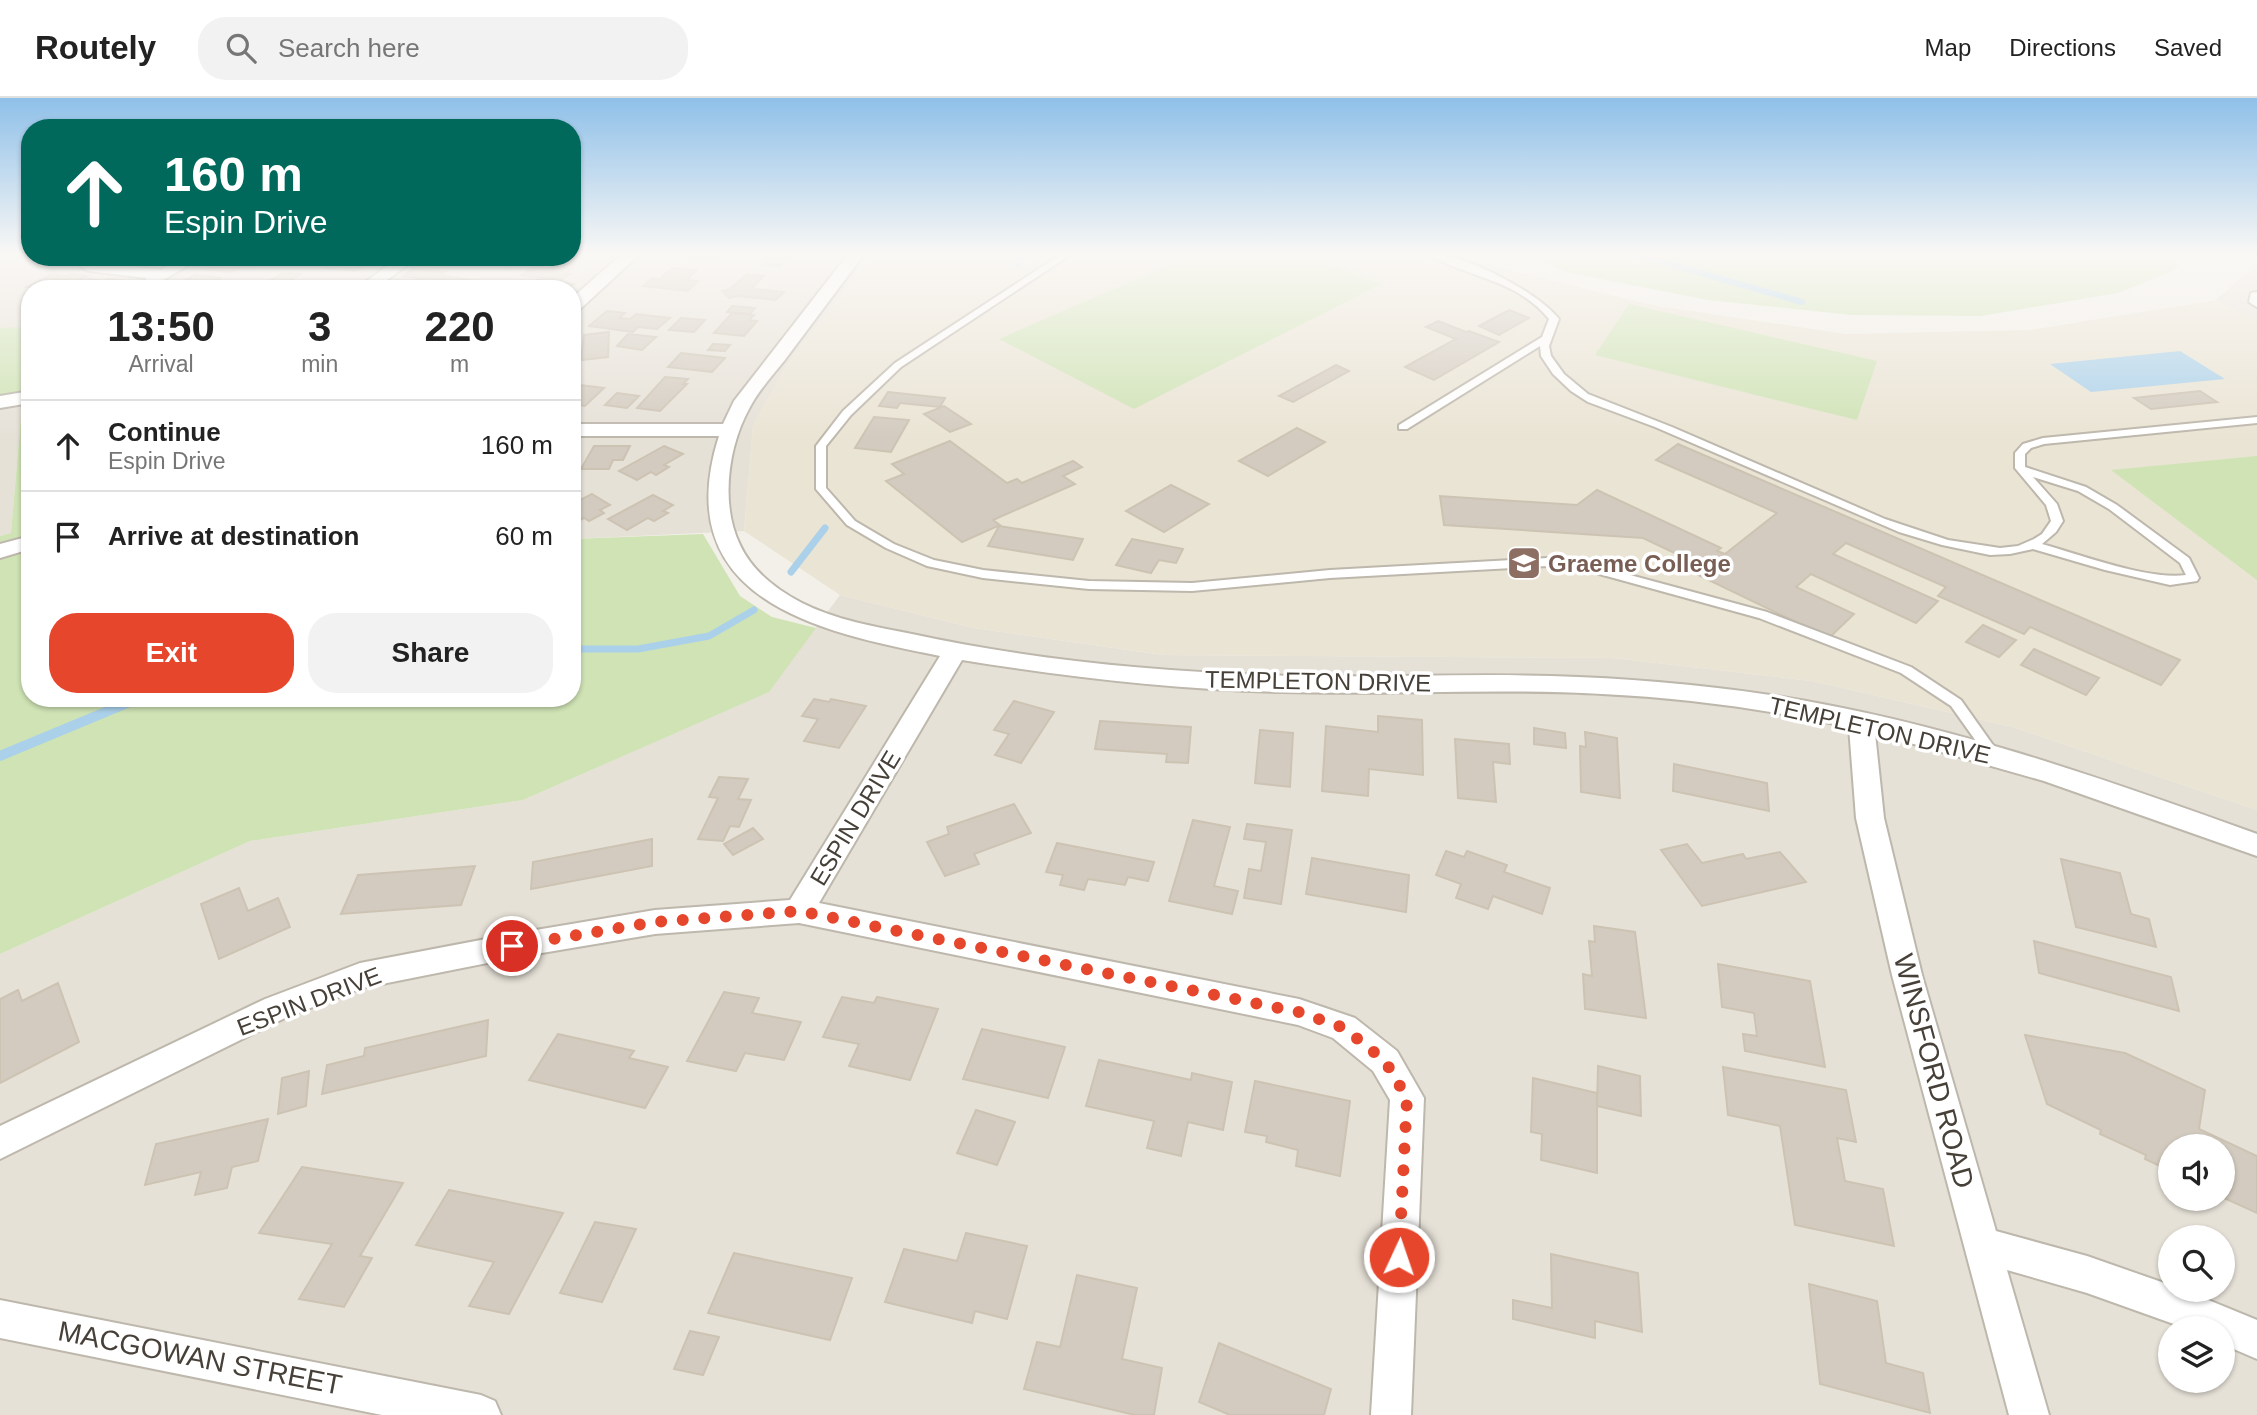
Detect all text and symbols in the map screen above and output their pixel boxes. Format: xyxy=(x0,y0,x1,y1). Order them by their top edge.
search box xyxy=(198,17,688,80)
text: Routely xyxy=(35,29,156,66)
icon: search xyxy=(222,29,260,67)
text: Search here xyxy=(278,33,420,63)
text: Map xyxy=(1925,34,1971,61)
text: Directions xyxy=(2009,34,2116,61)
text: Saved xyxy=(2154,34,2222,61)
icon: ahead xyxy=(49,147,140,238)
text: 160 m xyxy=(164,147,303,201)
text: Espin Drive xyxy=(164,204,328,240)
text: 13:50 xyxy=(107,303,215,350)
text: 3 xyxy=(308,303,331,350)
text: 220 xyxy=(425,303,495,350)
text: Arrival xyxy=(128,351,194,377)
text: min xyxy=(301,351,338,377)
text: m xyxy=(450,351,469,377)
text: Continue xyxy=(108,417,221,447)
icon: ahead xyxy=(49,427,87,465)
text: 160 m xyxy=(481,430,553,460)
text: Espin Drive xyxy=(108,448,226,474)
icon: arrive xyxy=(49,518,87,556)
text: Arrive at destination xyxy=(108,521,359,551)
text: 60 m xyxy=(495,521,553,551)
school or university icon: Graeme College xyxy=(1505,544,1543,582)
place label: Graeme College xyxy=(1548,550,1731,577)
button: Exit xyxy=(49,613,294,693)
button: Share xyxy=(308,613,553,693)
street label: TEMPLETON DRIVE xyxy=(1205,666,1431,696)
street label: TEMPLETON DRIVE xyxy=(1767,691,1993,769)
street label: ESPIN DRIVE xyxy=(804,746,906,890)
pin xyxy=(482,916,542,976)
icon: arrive xyxy=(493,927,531,965)
street label: WINSFORD ROAD xyxy=(1888,951,1980,1191)
street label: ESPIN DRIVE xyxy=(233,961,385,1041)
map controls xyxy=(2158,1134,2235,1393)
button: sound xyxy=(2158,1134,2235,1211)
position arrow xyxy=(1362,1220,1436,1294)
button: search xyxy=(2158,1225,2235,1302)
street label: MACGOWAN STREET xyxy=(56,1315,344,1401)
button: layers xyxy=(2158,1316,2235,1393)

